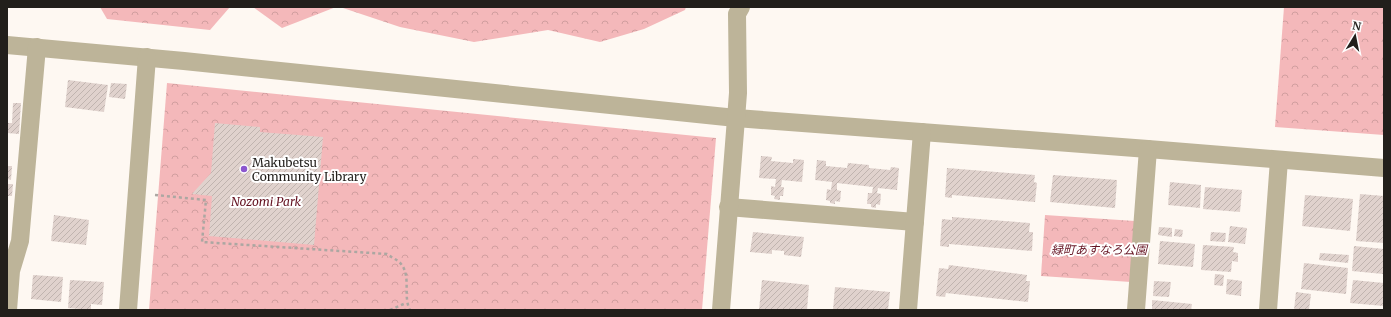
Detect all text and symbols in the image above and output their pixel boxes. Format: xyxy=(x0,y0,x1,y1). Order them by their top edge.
north arrow xyxy=(1335,16,1375,56)
text: N xyxy=(1351,19,1363,34)
place label: Makubetsu Community Library xyxy=(252,155,366,184)
marker: Makubetsu Community Library xyxy=(239,164,249,174)
park label: Nozomi Park xyxy=(231,194,302,209)
park label: 緑町あすなろ公園 xyxy=(1051,242,1149,257)

